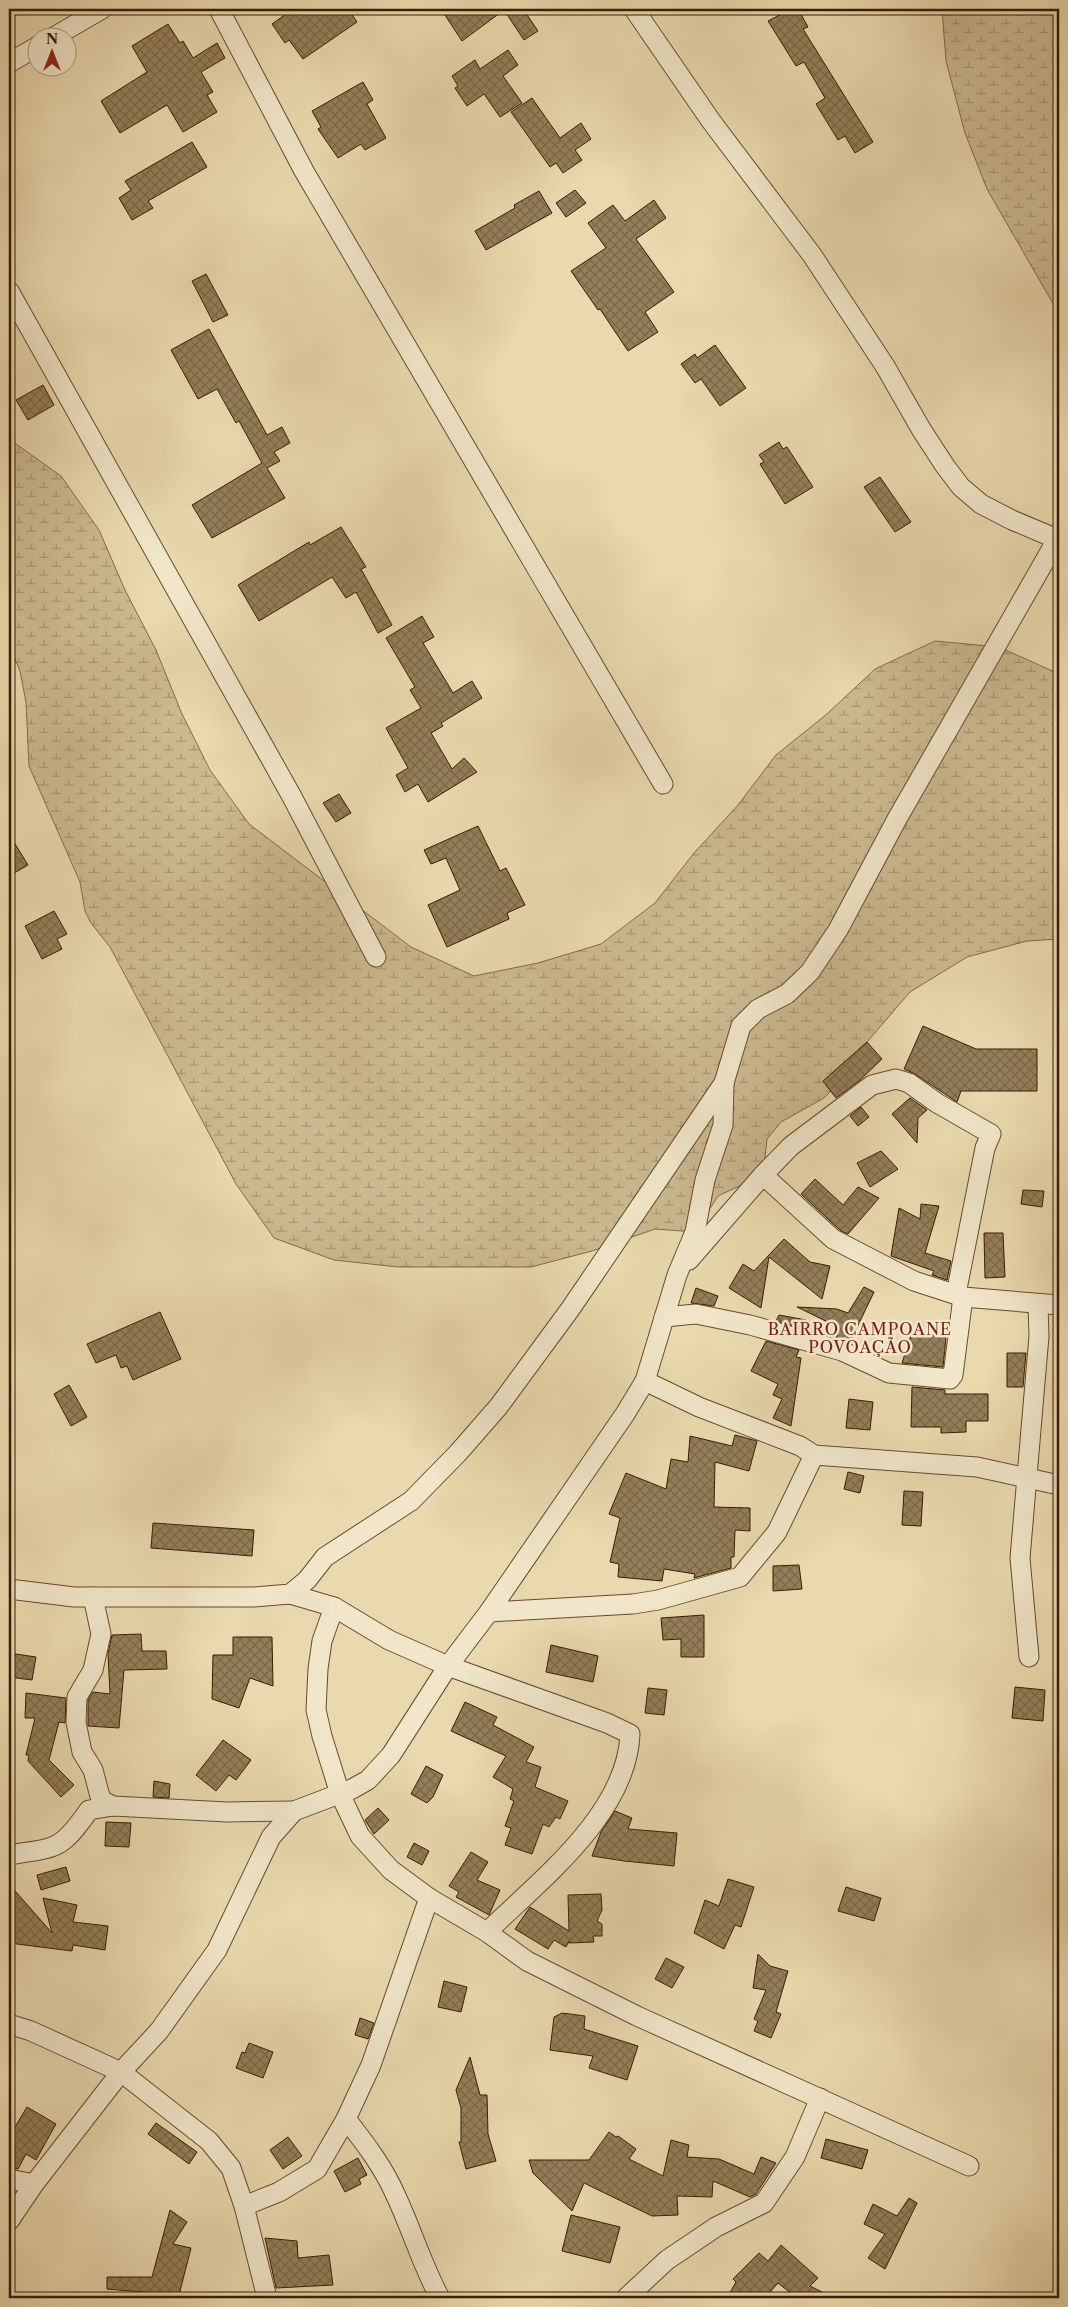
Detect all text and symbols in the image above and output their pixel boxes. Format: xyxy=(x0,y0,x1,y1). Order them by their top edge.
north arrow xyxy=(28,28,78,78)
text: N xyxy=(46,30,58,48)
district label: BAIRRO CAMPOANE POVOAÇÃO xyxy=(768,1319,952,1357)

